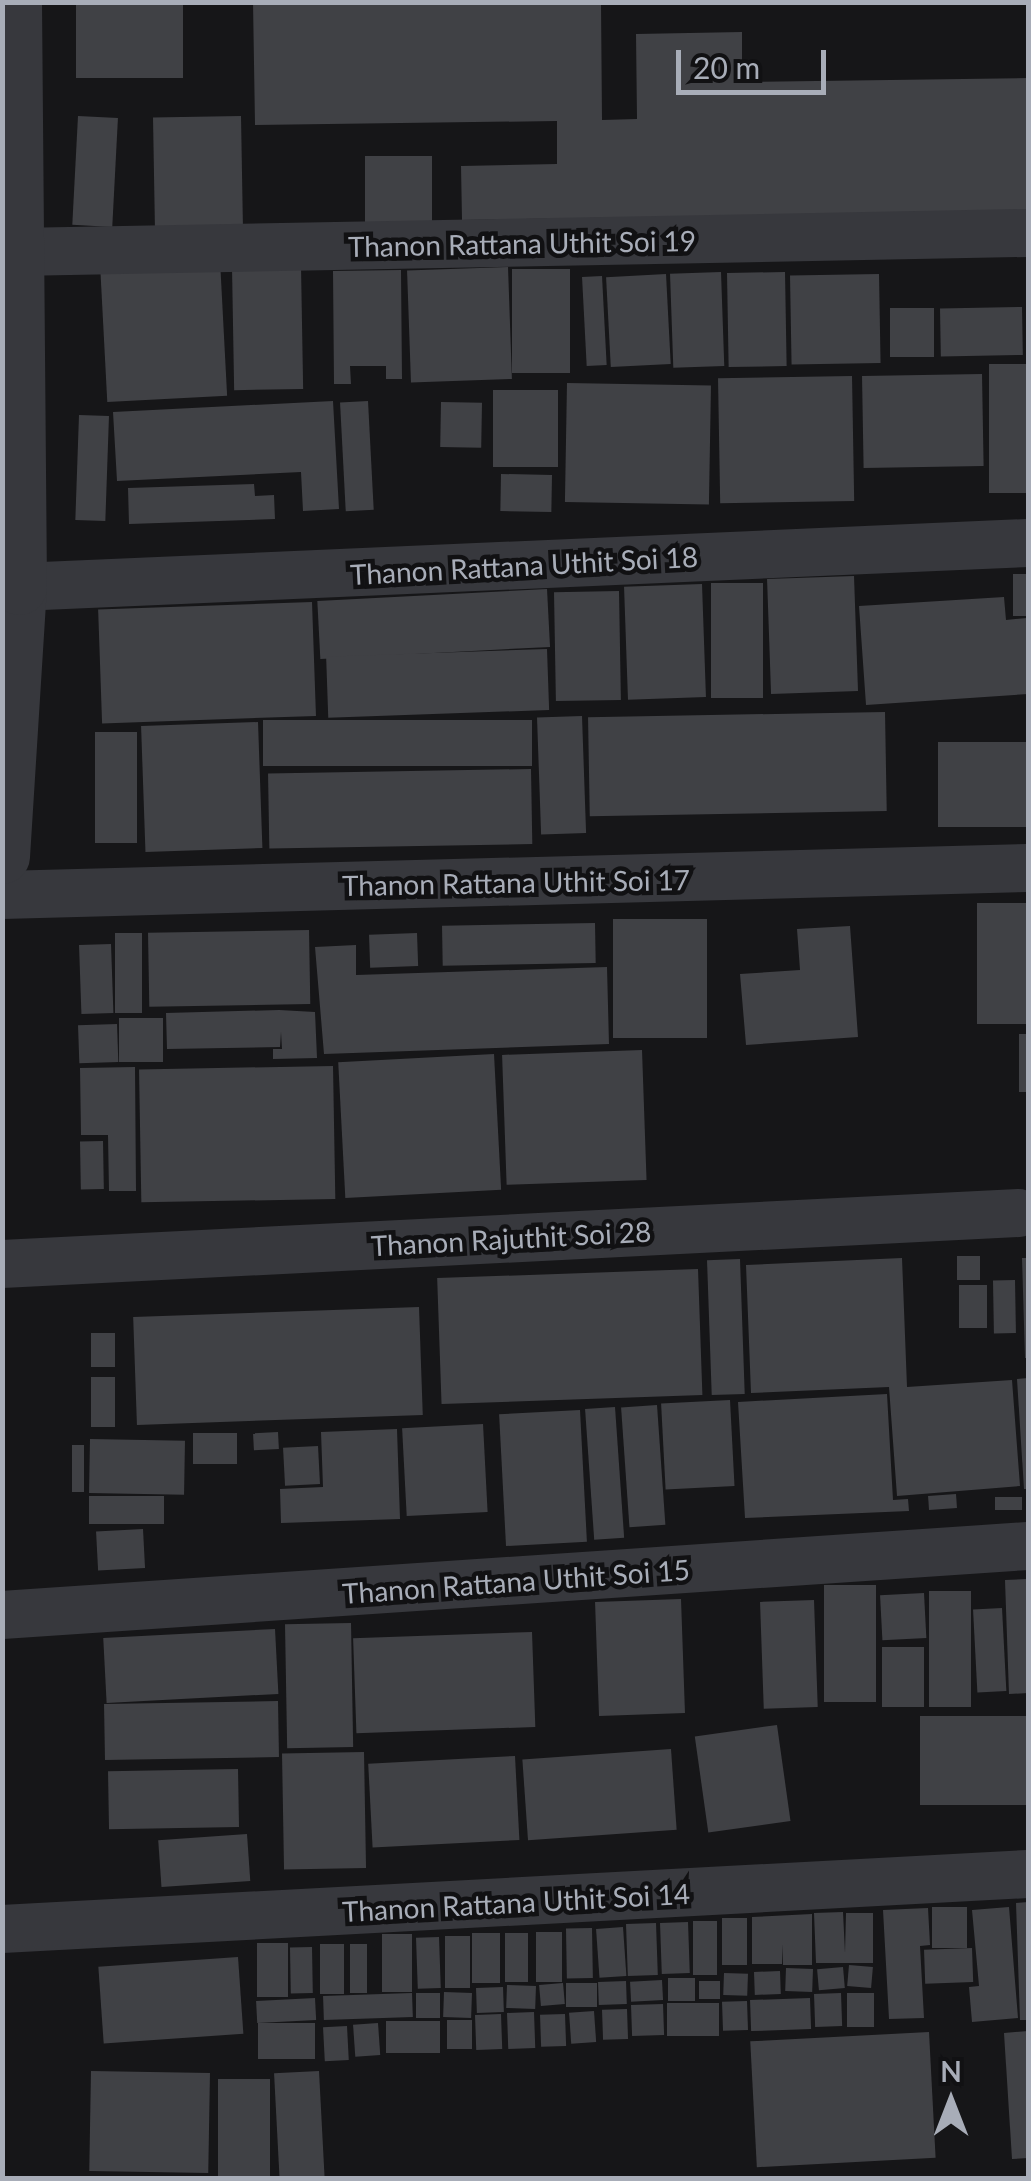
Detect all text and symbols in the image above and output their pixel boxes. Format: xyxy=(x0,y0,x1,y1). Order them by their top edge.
scale bar xyxy=(681,30,831,92)
text: 20 m xyxy=(693,49,760,85)
street label: Thanon Rattana Uthit Soi 19 xyxy=(348,223,696,263)
street label: Thanon Rattana Uthit Soi 18 xyxy=(349,539,699,591)
street label: Thanon Rattana Uthit Soi 17 xyxy=(342,862,690,902)
street label: Thanon Rajuthit Soi 28 xyxy=(370,1214,652,1262)
street label: Thanon Rattana Uthit Soi 15 xyxy=(341,1552,691,1610)
street label: Thanon Rattana Uthit Soi 14 xyxy=(341,1876,691,1928)
north arrow xyxy=(901,2051,1001,2151)
text: N xyxy=(940,2054,962,2088)

